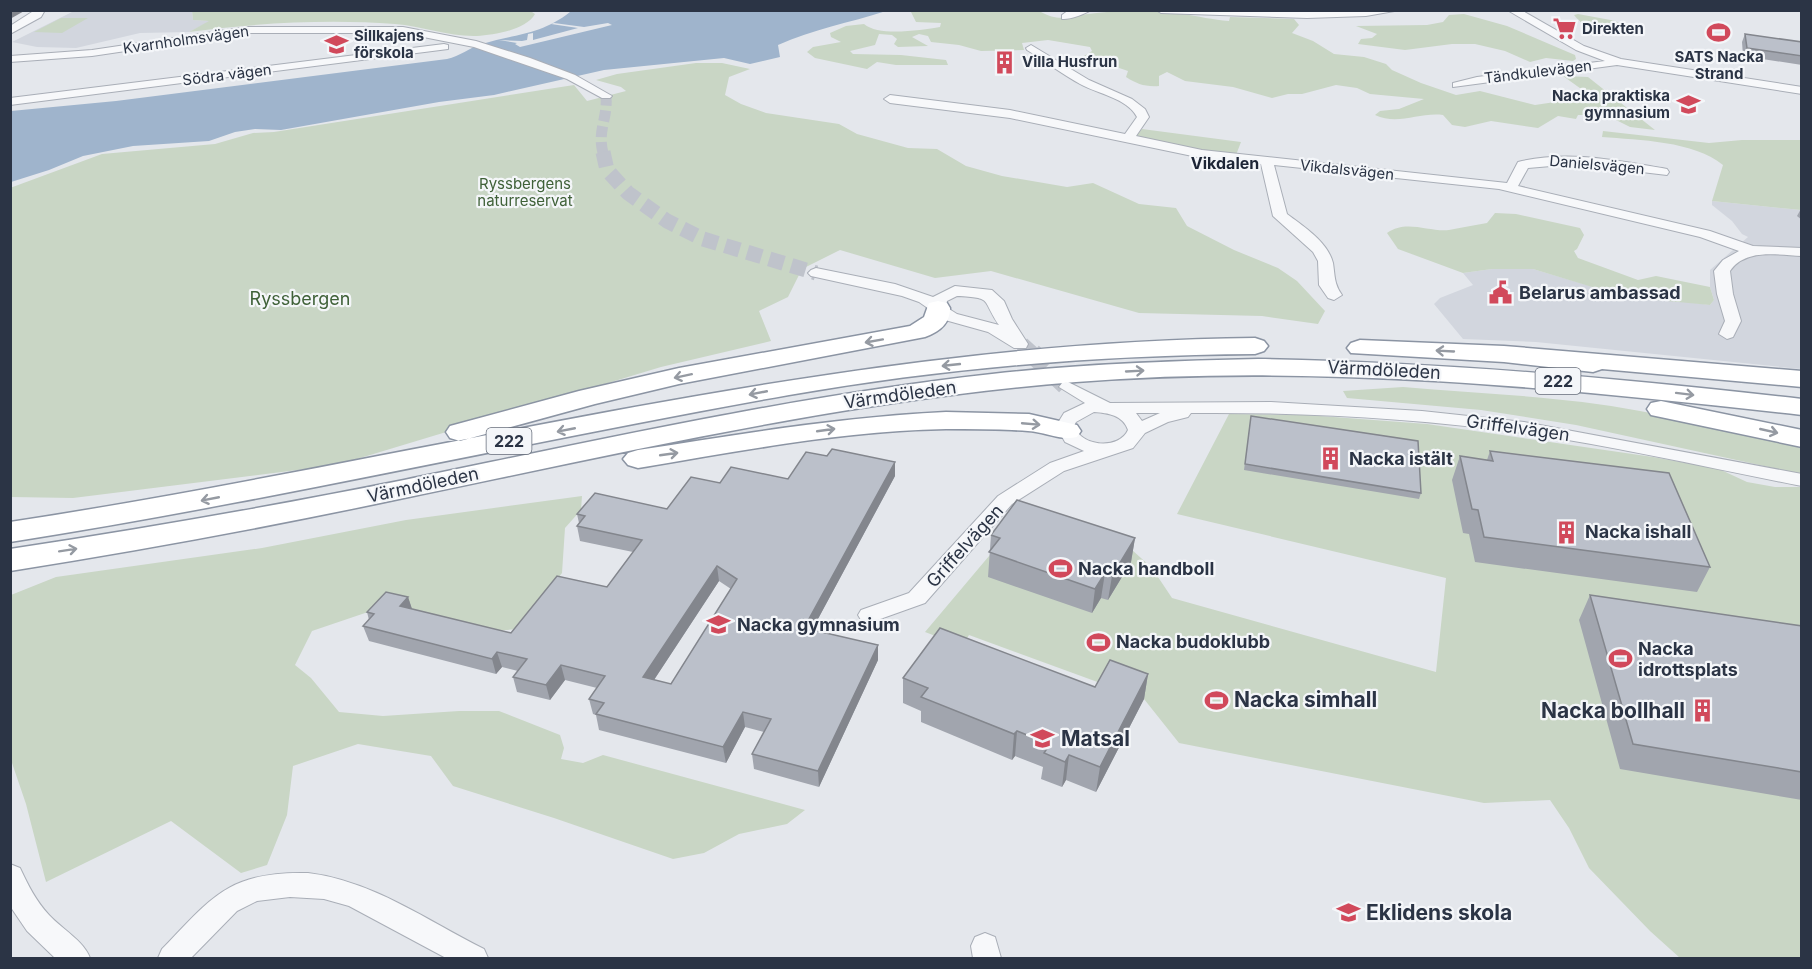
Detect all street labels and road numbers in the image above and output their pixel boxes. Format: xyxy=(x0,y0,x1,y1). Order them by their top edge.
street label: Kvarnholmsvägen xyxy=(122,21,250,58)
street label: Tändkulevägen xyxy=(1483,55,1593,88)
street label: Södra vägen xyxy=(181,60,273,89)
street label: Danielsvägen xyxy=(1549,151,1646,178)
street label: Vikdalsvägen xyxy=(1299,155,1395,184)
street label: Värmdöleden xyxy=(1327,356,1441,383)
road number: 222 xyxy=(1536,368,1580,394)
street label: Värmdöleden xyxy=(842,376,958,413)
street label: Griffelvägen xyxy=(1465,410,1571,445)
road number: 222 xyxy=(486,428,532,454)
street label: Värmdöleden xyxy=(365,462,481,507)
street label: Griffelvägen xyxy=(922,500,1007,591)

